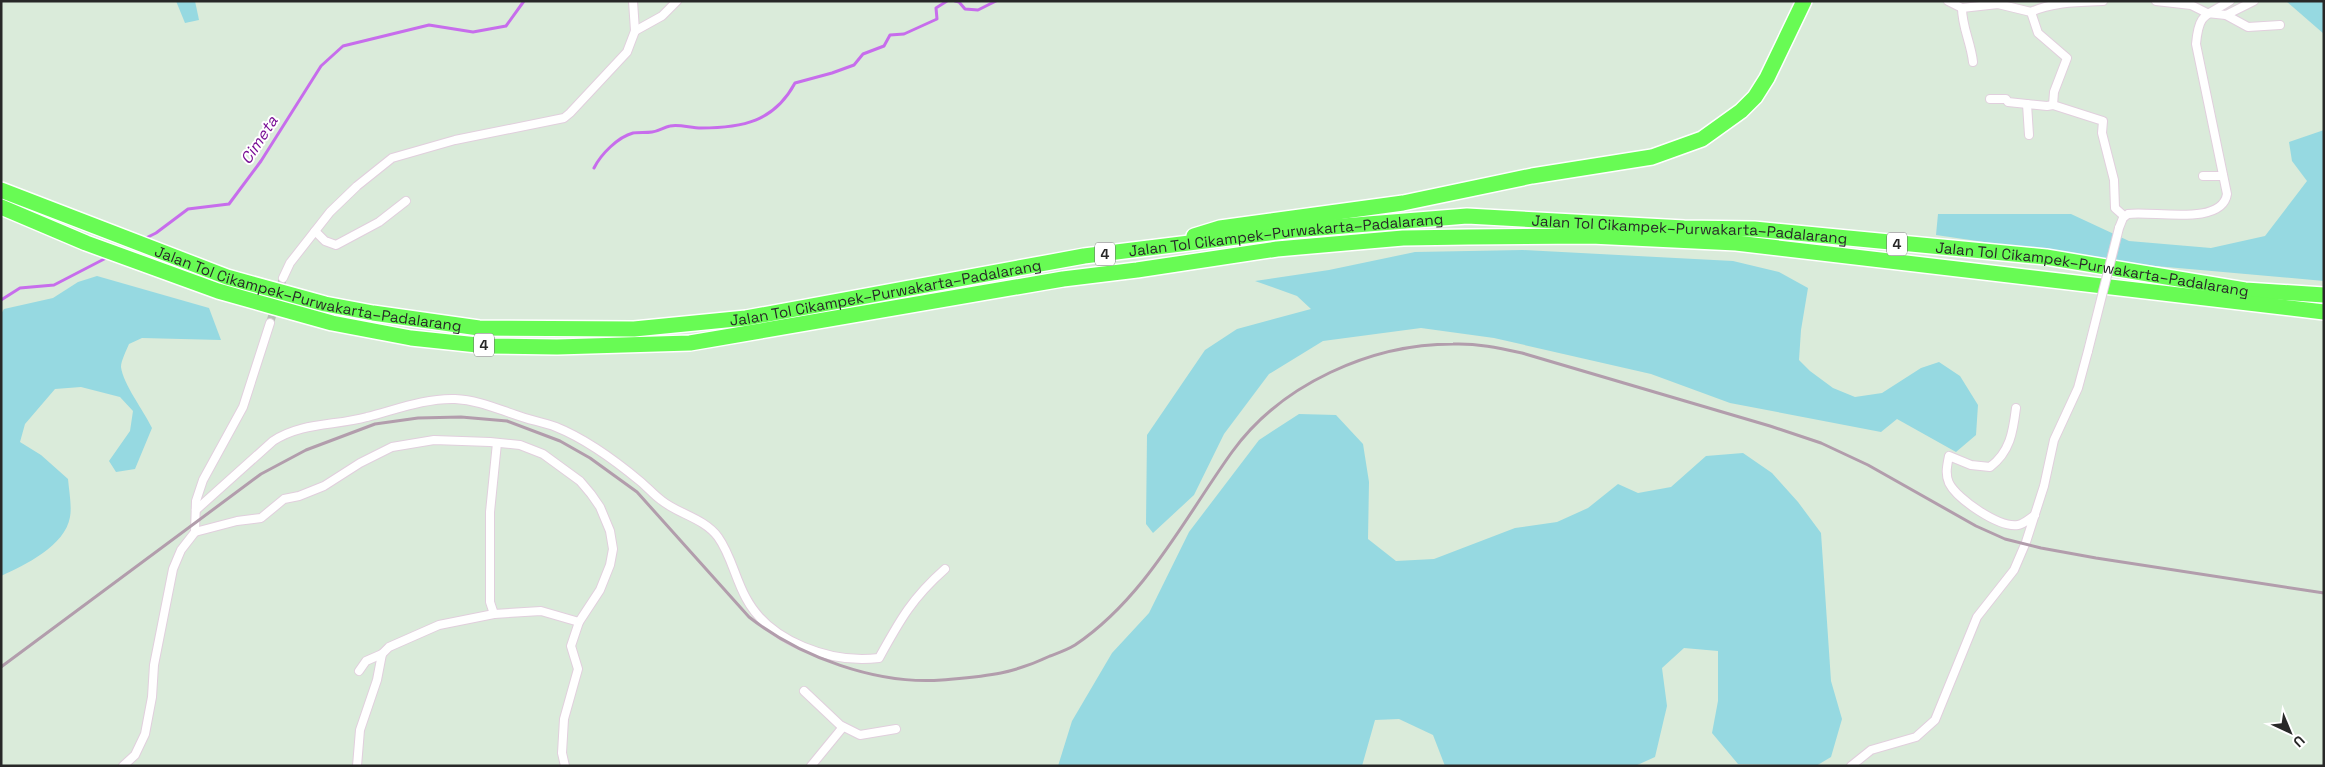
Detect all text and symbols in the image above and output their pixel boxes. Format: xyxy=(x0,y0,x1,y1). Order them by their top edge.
water label: Cimeta xyxy=(236,111,283,168)
street label: Jalan Tol Cikampek–Purwakarta–Padalarang xyxy=(1127,208,1444,260)
street label: Jalan Tol Cikampek–Purwakarta–Padalarang xyxy=(1531,210,1848,247)
road number: 4 xyxy=(1887,232,1907,255)
street label: Jalan Tol Cikampek–Purwakarta–Padalarang xyxy=(1935,237,2250,300)
street label: Jalan Tol Cikampek–Purwakarta–Padalarang xyxy=(152,241,463,335)
road number: 4 xyxy=(1095,242,1115,266)
street label: Jalan Tol Cikampek–Purwakarta–Padalarang xyxy=(729,255,1043,329)
road number: 4 xyxy=(474,334,494,356)
north arrow xyxy=(2265,707,2315,757)
text: U xyxy=(2289,732,2309,751)

